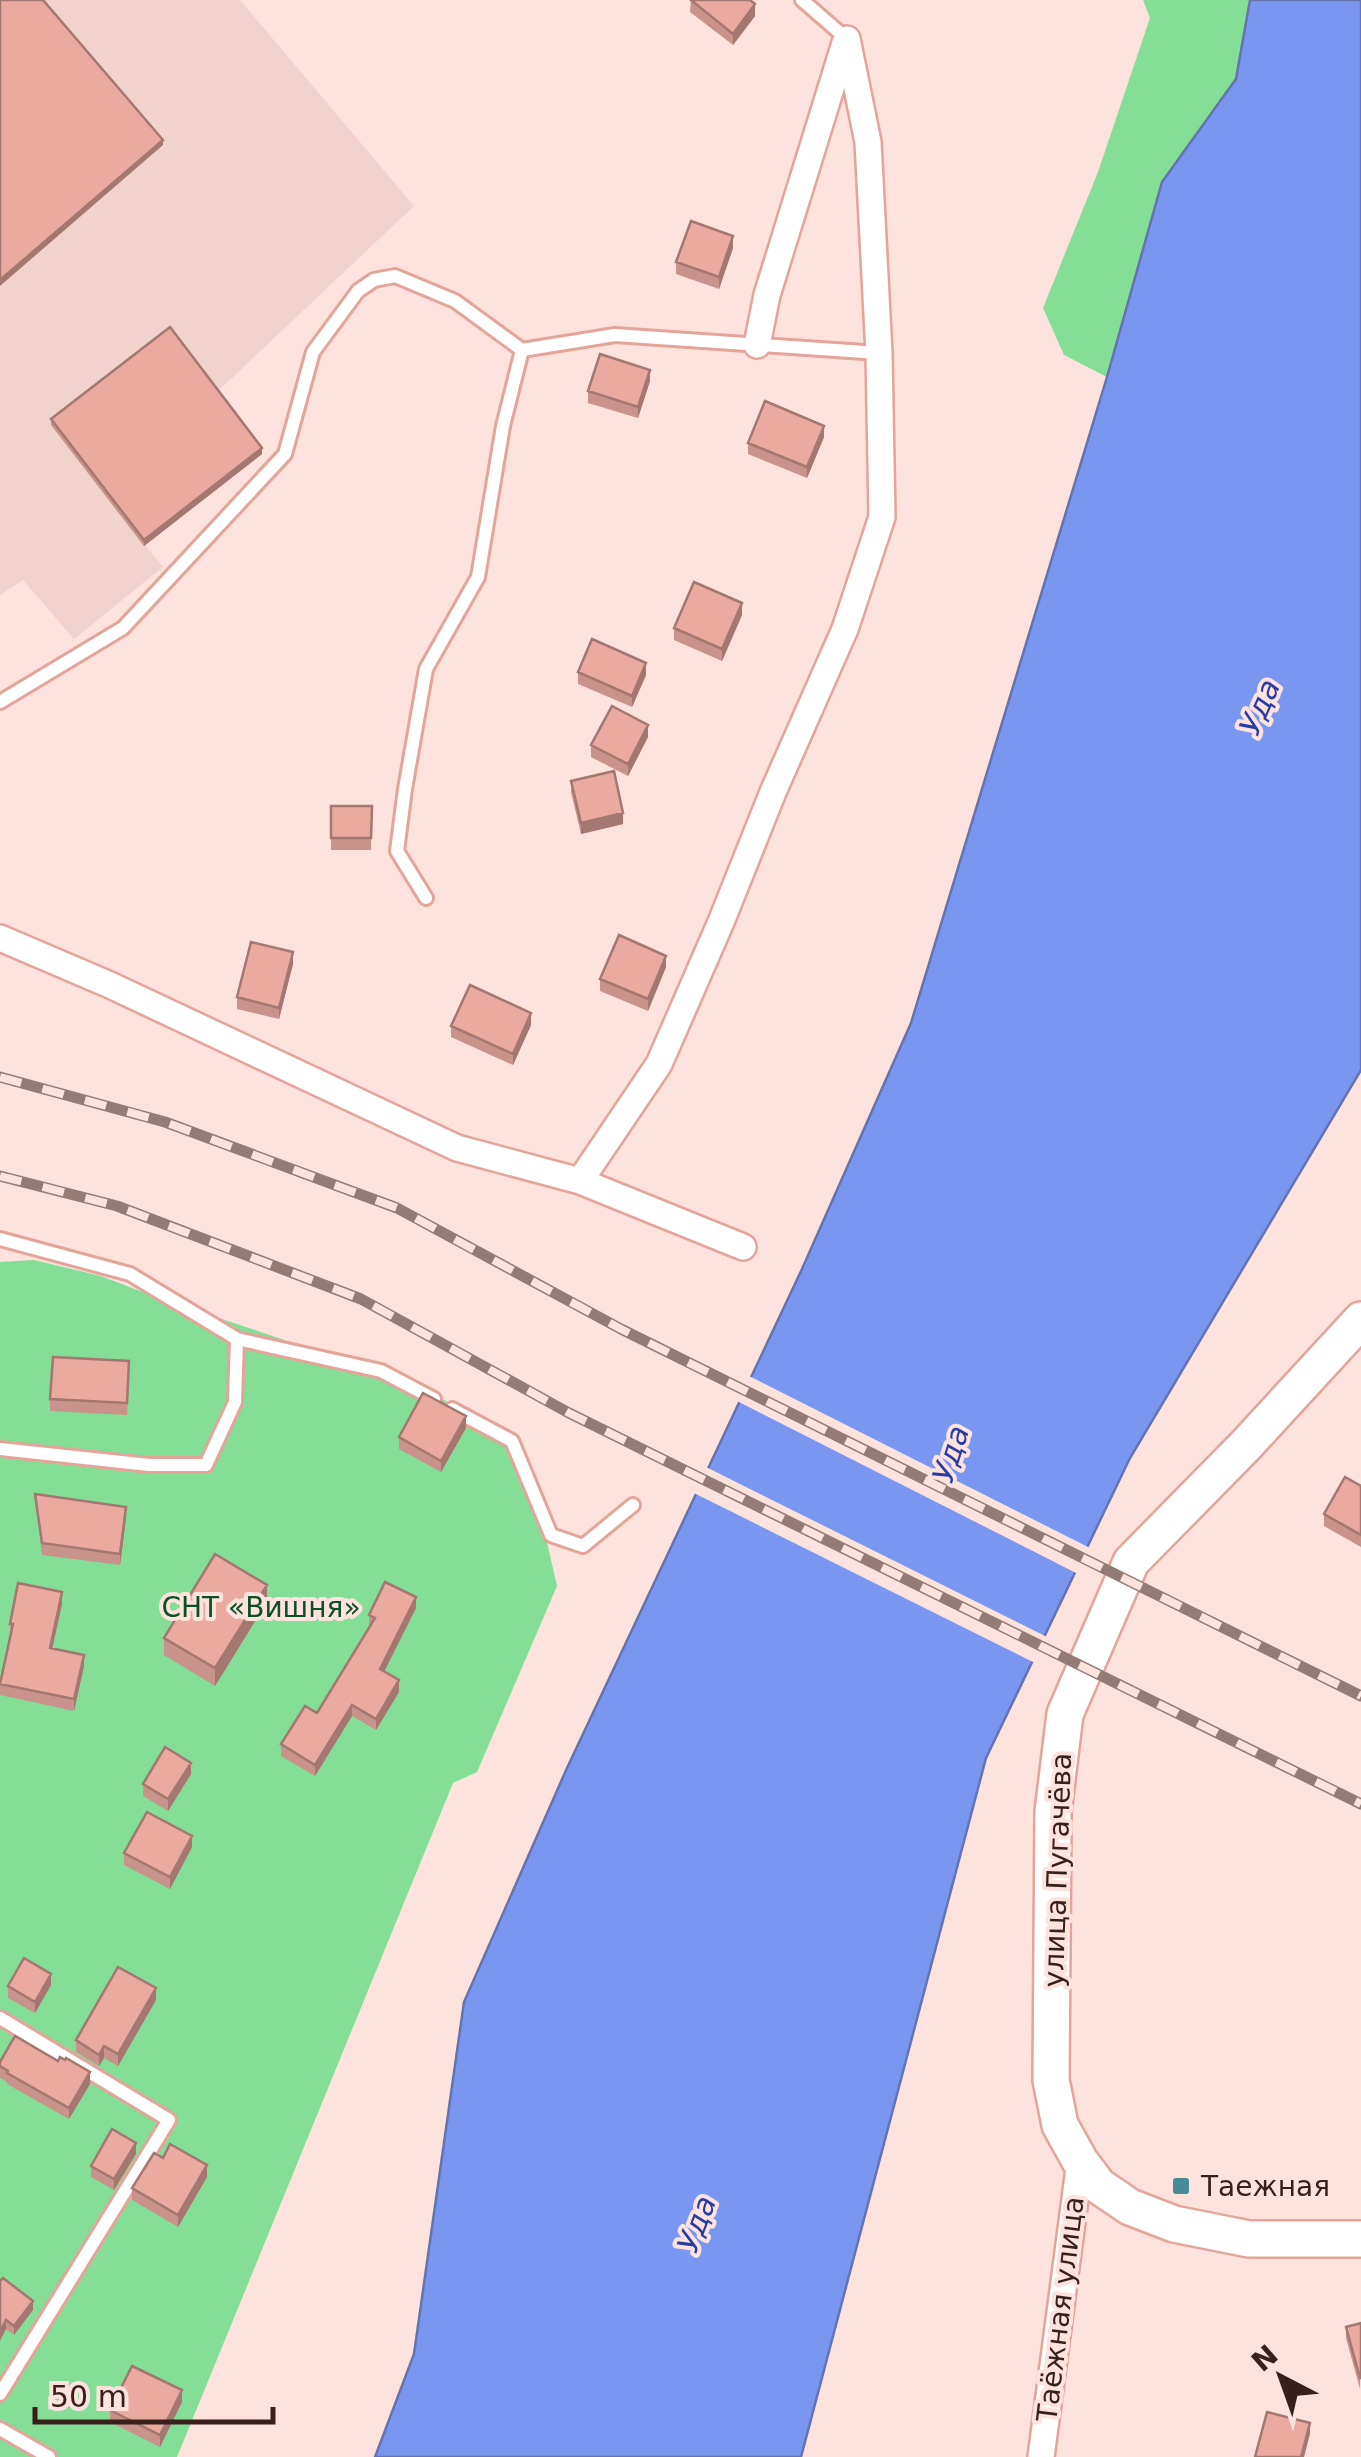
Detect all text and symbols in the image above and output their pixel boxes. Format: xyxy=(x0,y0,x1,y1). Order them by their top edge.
water label: Уда xyxy=(1232,673,1287,740)
water label: Уда xyxy=(925,1421,976,1487)
park label: СНТ «Вишня» xyxy=(161,1591,361,1624)
street label: улица Пугачёва xyxy=(1037,1752,1078,1988)
place label: Таежная xyxy=(1200,2170,1330,2203)
marker: Таежная xyxy=(1170,2175,1192,2197)
water label: Уда xyxy=(670,2191,723,2257)
street label: Таёжная улица xyxy=(1030,2194,1091,2425)
north arrow xyxy=(1231,2327,1331,2427)
text: N xyxy=(1245,2338,1285,2379)
scale bar xyxy=(35,2362,272,2424)
text: 50 m xyxy=(50,2379,127,2414)

